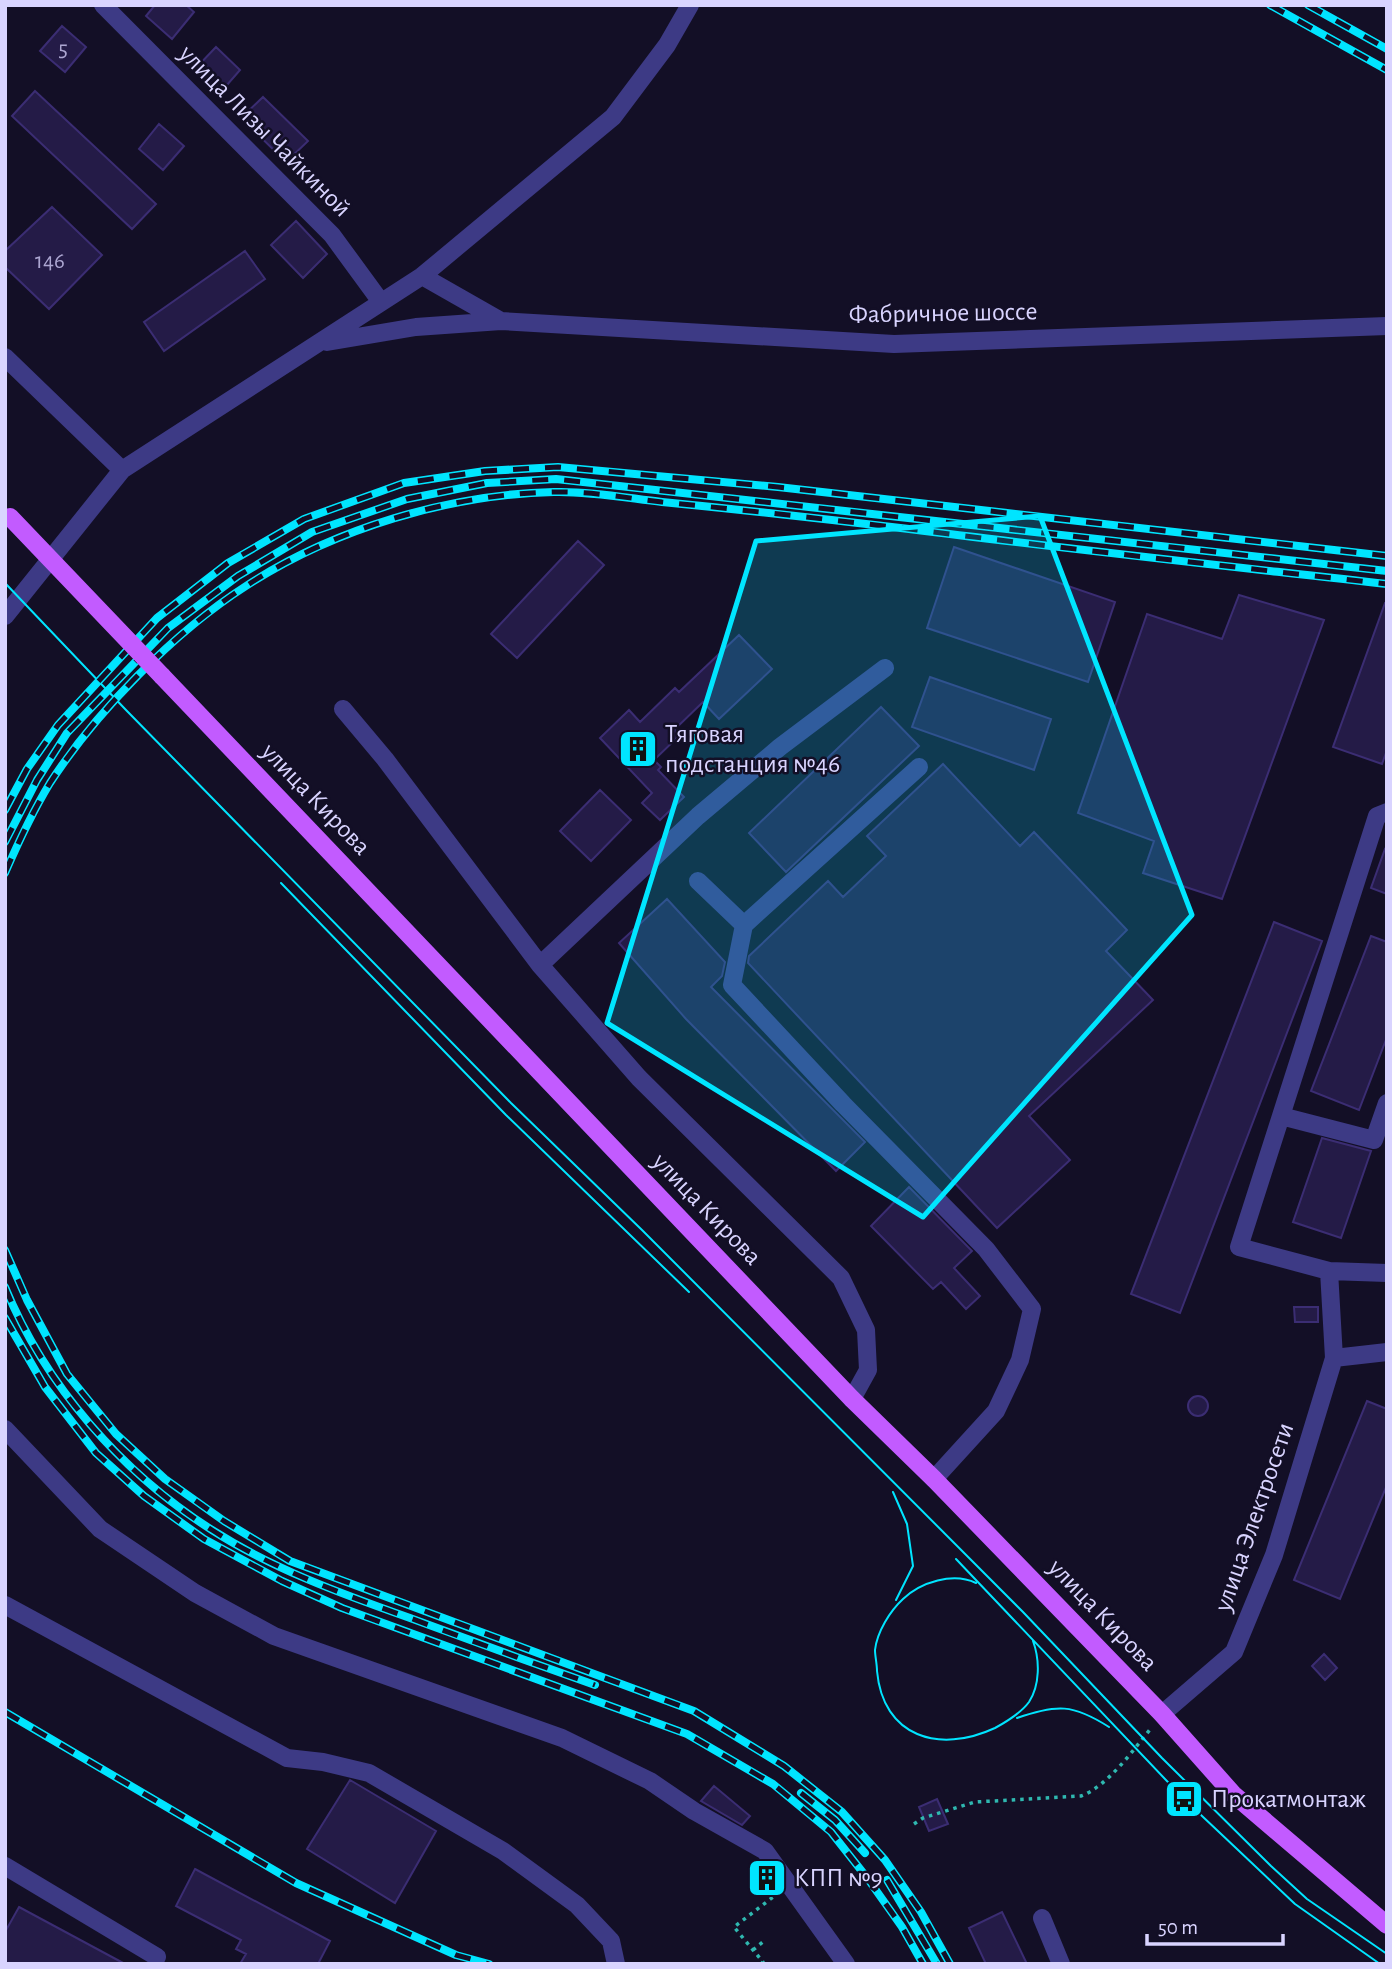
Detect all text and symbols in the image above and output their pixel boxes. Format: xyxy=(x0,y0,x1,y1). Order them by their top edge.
house number: 5 xyxy=(58,38,68,61)
street label: улица Лизы Чайкиной xyxy=(173,39,356,222)
house number: 146 xyxy=(35,250,65,273)
street label: Фабричное шоссе xyxy=(848,298,1038,328)
place label: Тяговая подстанция №46 xyxy=(665,721,840,777)
building icon: Тяговая подстанция №46 xyxy=(617,728,659,770)
street label: улица Кирова xyxy=(256,737,376,860)
street label: улица Кирова xyxy=(647,1147,767,1270)
street label: улица Электросети xyxy=(1209,1419,1298,1616)
street label: улица Кирова xyxy=(1043,1553,1163,1676)
bus stop icon: Прокатмонтаж xyxy=(1163,1778,1205,1820)
place label: Прокатмонтаж xyxy=(1211,1786,1366,1812)
building icon: КПП №9 xyxy=(746,1857,788,1899)
place label: КПП №9 xyxy=(794,1865,883,1891)
scale bar xyxy=(1147,1902,1284,1946)
text: 50 m xyxy=(1158,1917,1198,1938)

